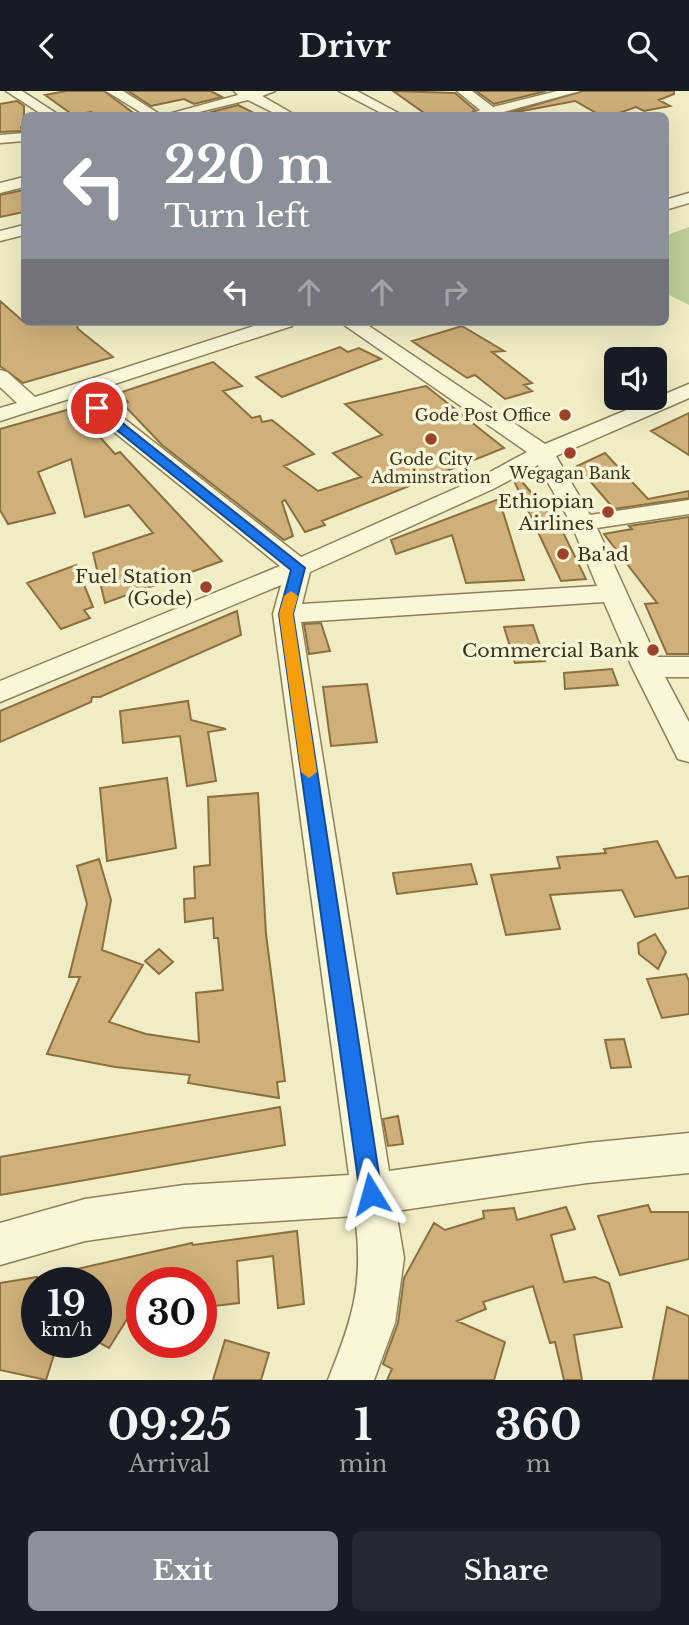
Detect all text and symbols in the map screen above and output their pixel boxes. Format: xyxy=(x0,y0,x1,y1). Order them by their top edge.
text: Drivr xyxy=(298,26,391,66)
icon: back xyxy=(28,27,66,65)
icon: search xyxy=(623,27,661,65)
text: 220 m xyxy=(164,135,332,196)
icon: left xyxy=(49,140,140,231)
text: Turn left xyxy=(164,196,310,236)
icon: left xyxy=(217,273,255,311)
icon: ahead xyxy=(290,273,328,311)
icon: ahead xyxy=(363,273,401,311)
icon: right xyxy=(436,273,474,311)
map controls xyxy=(604,347,667,410)
button: sound xyxy=(604,347,667,410)
pin xyxy=(67,378,127,438)
icon: arrive xyxy=(78,389,116,427)
place label: Gode Post Office xyxy=(415,405,551,425)
marker: Gode Post Office xyxy=(557,407,573,423)
marker: Gode City Adminstration xyxy=(423,431,439,447)
marker: Wegagan Bank xyxy=(562,445,578,461)
place label: Gode City Adminstration xyxy=(370,449,491,487)
place label: Wegagan Bank xyxy=(508,463,631,483)
place label: Ethiopian Airlines xyxy=(498,490,594,535)
marker: Ethiopian Airlines xyxy=(600,504,616,520)
place label: Ba'ad xyxy=(577,543,629,566)
marker: Ba'ad xyxy=(555,546,571,562)
place label: Fuel Station (Gode) xyxy=(75,565,192,610)
marker: Fuel Station (Gode) xyxy=(198,579,214,595)
place label: Commercial Bank xyxy=(462,639,639,662)
marker: Commercial Bank xyxy=(645,642,661,658)
position arrow xyxy=(334,1157,408,1231)
speed limit sign: 30 xyxy=(126,1267,217,1358)
text: 19 xyxy=(47,1282,86,1325)
text: km/h xyxy=(41,1319,92,1341)
text: 09:25 xyxy=(107,1399,232,1451)
text: 1 xyxy=(354,1399,372,1451)
text: 360 xyxy=(495,1399,582,1451)
text: Arrival xyxy=(129,1450,210,1478)
text: min xyxy=(339,1450,387,1478)
text: m xyxy=(526,1450,551,1478)
button: Exit xyxy=(28,1531,338,1611)
button: Share xyxy=(352,1531,661,1611)

